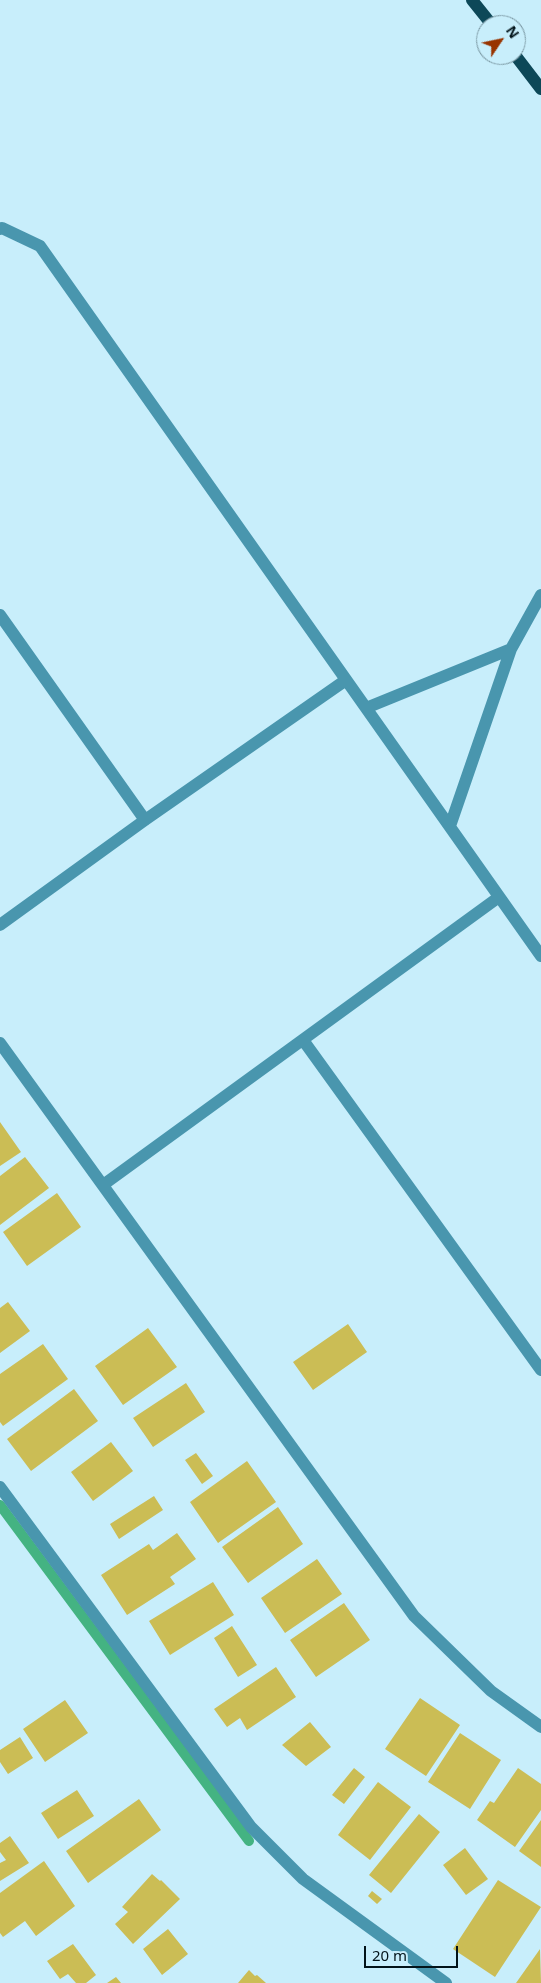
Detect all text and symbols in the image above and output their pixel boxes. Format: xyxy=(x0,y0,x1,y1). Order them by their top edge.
north arrow xyxy=(476,15,526,65)
text: N xyxy=(502,22,524,42)
scale bar xyxy=(366,1936,460,1968)
text: 20 m xyxy=(372,1945,407,1965)

